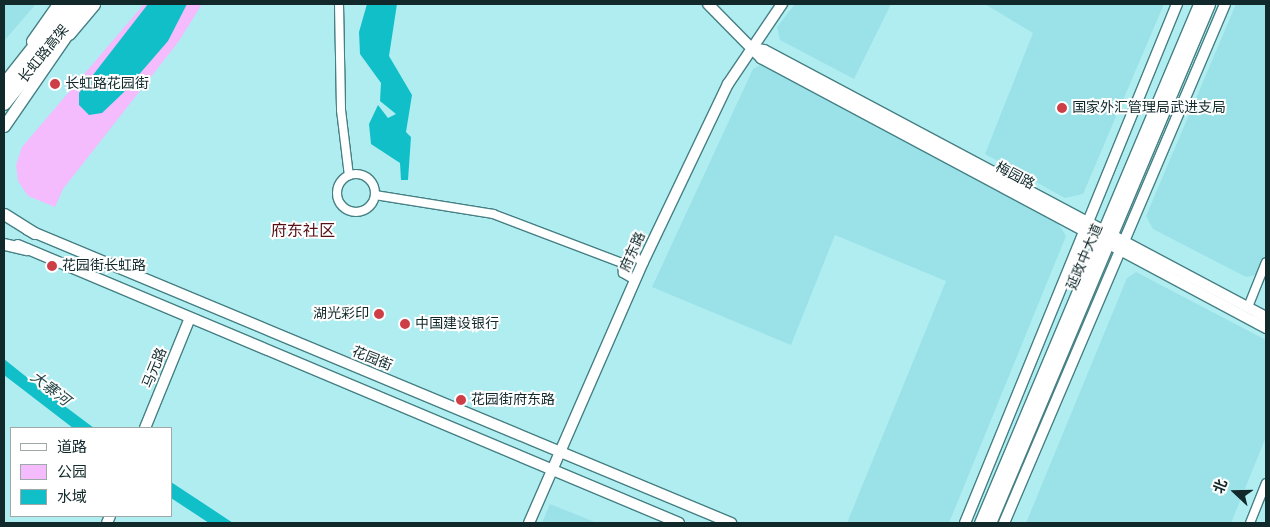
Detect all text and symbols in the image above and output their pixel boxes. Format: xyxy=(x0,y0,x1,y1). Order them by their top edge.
street label: 长虹路高架 xyxy=(15,22,73,86)
place label: 长虹路花园街 xyxy=(65,76,149,92)
marker: 长虹路花园街 xyxy=(49,78,61,90)
place label: 国家外汇管理局武进支局 xyxy=(1072,100,1226,116)
marker: 国家外汇管理局武进支局 xyxy=(1056,102,1068,114)
street label: 梅园路 xyxy=(993,159,1037,193)
district label: 府东社区 xyxy=(271,221,335,241)
street label: 延政中大道 xyxy=(1064,222,1106,292)
street label: 府东路 xyxy=(617,229,649,275)
place label: 花园街长虹路 xyxy=(62,258,146,274)
marker: 花园街长虹路 xyxy=(46,260,58,272)
place label: 湖光彩印 xyxy=(313,306,369,322)
marker: 湖光彩印 xyxy=(373,308,385,320)
place label: 中国建设银行 xyxy=(415,316,499,332)
marker: 中国建设银行 xyxy=(399,318,411,330)
street label: 花园街 xyxy=(349,343,395,375)
street label: 马元路 xyxy=(139,345,171,391)
water label: 大寨河 xyxy=(27,368,73,410)
place label: 花园街府东路 xyxy=(471,392,555,408)
marker: 花园街府东路 xyxy=(455,394,467,406)
legend xyxy=(10,427,172,517)
text: 道路 xyxy=(57,437,87,458)
text: 公园 xyxy=(57,462,87,483)
north arrow xyxy=(1210,467,1260,517)
text: 北 xyxy=(1209,477,1233,497)
text: 水域 xyxy=(57,487,87,508)

